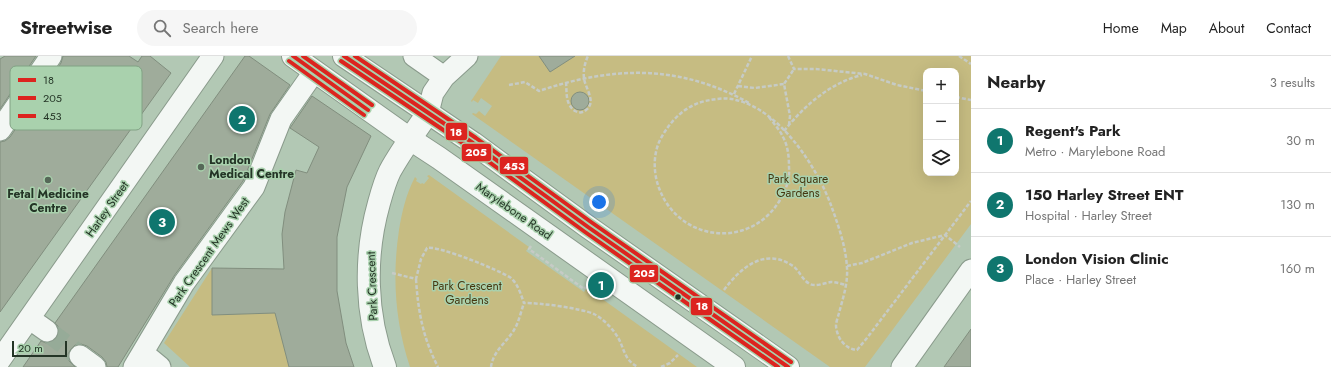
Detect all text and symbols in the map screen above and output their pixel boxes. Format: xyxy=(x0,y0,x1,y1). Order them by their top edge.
search box xyxy=(137,10,417,46)
text: Streetwise xyxy=(20,14,113,41)
icon: search xyxy=(151,17,173,39)
text: Search here xyxy=(183,17,258,39)
text: Home xyxy=(1103,18,1139,38)
text: Map xyxy=(1161,18,1187,38)
text: About xyxy=(1209,18,1244,38)
text: Contact xyxy=(1266,18,1311,38)
legend xyxy=(10,66,142,130)
map controls xyxy=(923,68,959,176)
button: + xyxy=(923,68,959,104)
text: Nearby xyxy=(987,70,1045,94)
text: 18 xyxy=(43,72,54,88)
text: 3 results xyxy=(1270,73,1315,92)
text: 205 xyxy=(43,90,62,106)
pin: 2 xyxy=(229,104,255,134)
button: − xyxy=(923,104,959,140)
text: 453 xyxy=(43,108,62,124)
text: Regent's Park xyxy=(1025,120,1121,142)
line badge: 18 xyxy=(445,122,468,141)
text: 18 xyxy=(450,124,462,140)
text: 1 xyxy=(997,131,1003,150)
text: 30 m xyxy=(1286,131,1315,150)
button: layers xyxy=(923,140,959,176)
text: Metro · Marylebone Road xyxy=(1025,142,1165,161)
line badge: 205 xyxy=(461,143,492,162)
text: 205 xyxy=(465,144,487,160)
place label: London Medical Centre xyxy=(209,151,294,183)
line badge: 453 xyxy=(499,156,529,175)
text: 453 xyxy=(503,158,525,174)
marker: London Medical Centre xyxy=(196,162,206,172)
park label: Park Square Gardens xyxy=(768,170,828,202)
marker: Fetal Medicine Centre xyxy=(43,175,53,185)
street label: Harley Street xyxy=(81,177,133,241)
street label: Marylebone Road xyxy=(472,178,556,244)
text: 150 Harley Street ENT xyxy=(1025,184,1183,206)
place label: Fetal Medicine Centre xyxy=(7,185,89,217)
your location xyxy=(589,192,609,212)
street label: Park Crescent Mews West xyxy=(164,194,254,310)
text: 2 xyxy=(996,195,1004,214)
text: 130 m xyxy=(1280,195,1315,214)
text: Hospital · Harley Street xyxy=(1025,206,1152,225)
pin: 3 xyxy=(149,207,175,237)
text: London Vision Clinic xyxy=(1025,248,1169,270)
street label: Park Crescent xyxy=(362,251,382,321)
text: 3 xyxy=(996,259,1004,278)
text: 160 m xyxy=(1280,259,1315,278)
line badge: 205 xyxy=(629,264,659,283)
text: 205 xyxy=(633,265,655,281)
pin: 1 xyxy=(588,270,614,300)
text: Place · Harley Street xyxy=(1025,270,1136,289)
park label: Park Crescent Gardens xyxy=(432,277,502,309)
unlabelled marker xyxy=(673,292,683,302)
line badge: 18 xyxy=(690,297,713,316)
text: 18 xyxy=(696,298,708,314)
scale bar xyxy=(12,339,67,358)
text: 20 m xyxy=(18,340,43,356)

